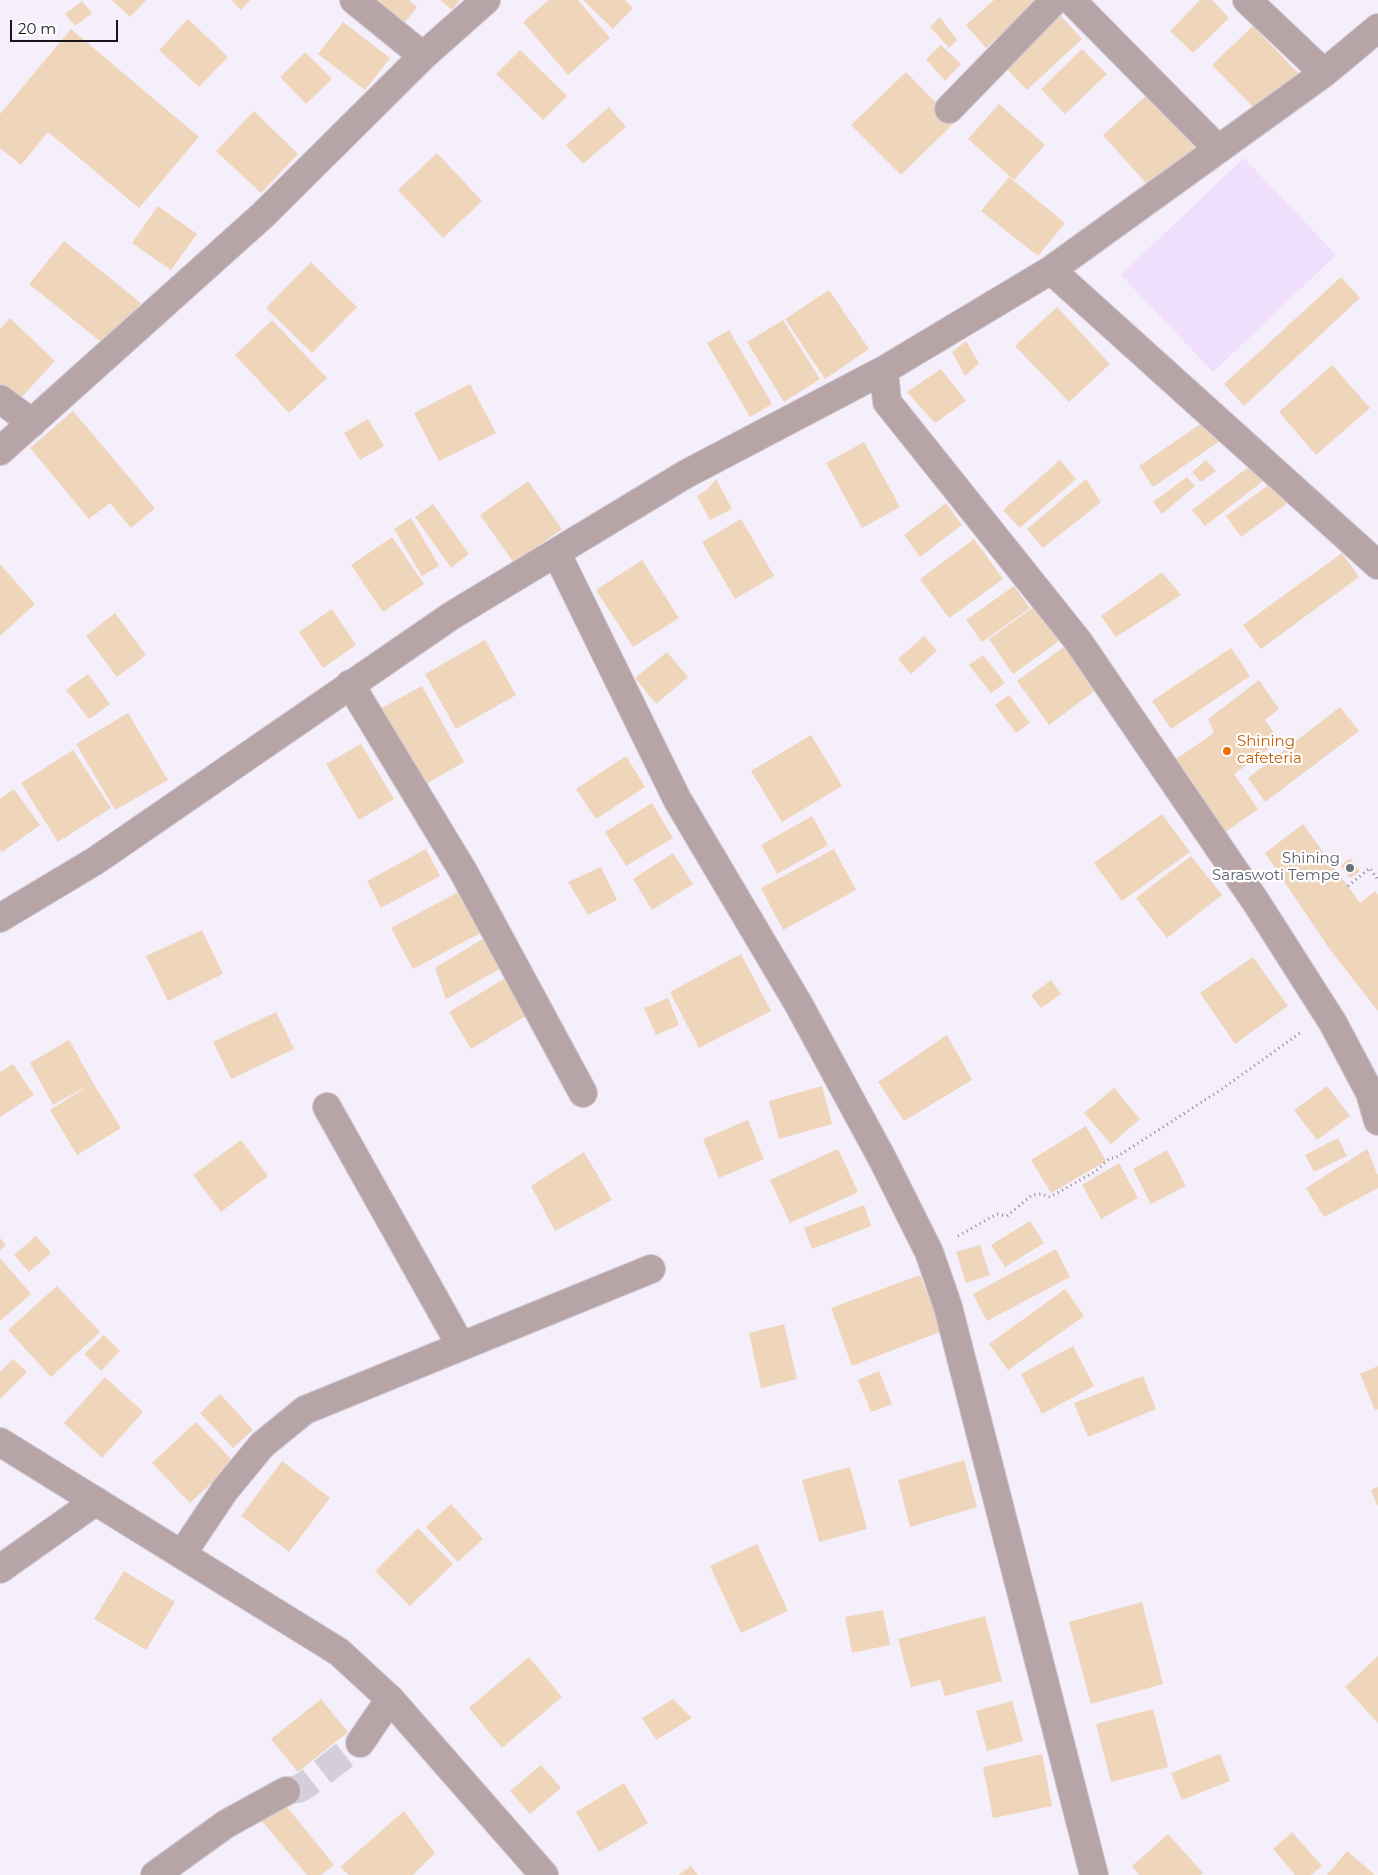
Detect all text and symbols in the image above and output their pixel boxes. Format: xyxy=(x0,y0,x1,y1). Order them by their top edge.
scale bar xyxy=(12,10,120,42)
text: 20 m xyxy=(18,19,56,38)
place label: Shining cafeteria xyxy=(1237,733,1302,768)
marker: Shining cafeteria xyxy=(1221,745,1233,757)
place label: Shining Saraswoti Tempe xyxy=(1212,850,1340,885)
marker: Shining Saraswoti Tempe xyxy=(1344,862,1356,874)

